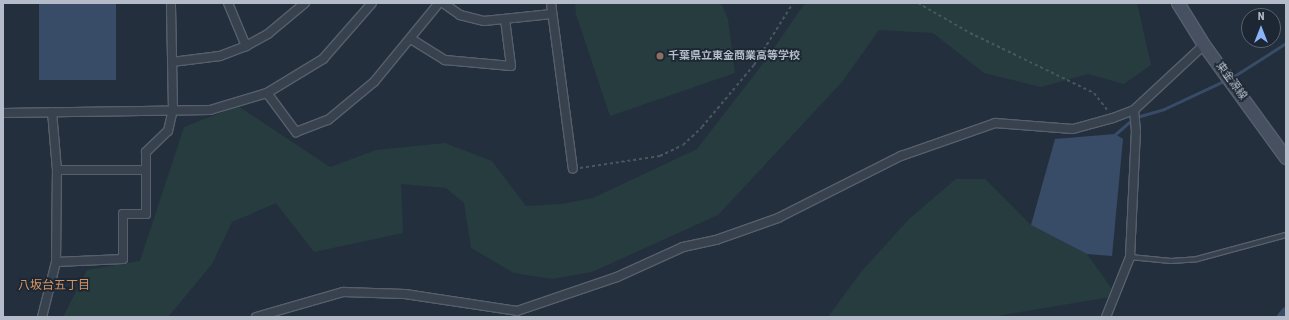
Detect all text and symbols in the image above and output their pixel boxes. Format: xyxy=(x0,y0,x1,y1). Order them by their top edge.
north arrow xyxy=(1241,8,1281,48)
text: N xyxy=(1258,10,1264,23)
place label: 千葉県立東金商業高等学校 xyxy=(668,49,800,63)
marker: 千葉県立東金商業高等学校 xyxy=(655,51,665,61)
street label: 東金源線 xyxy=(1213,59,1249,103)
district label: 八坂台五丁目 xyxy=(18,279,90,293)

